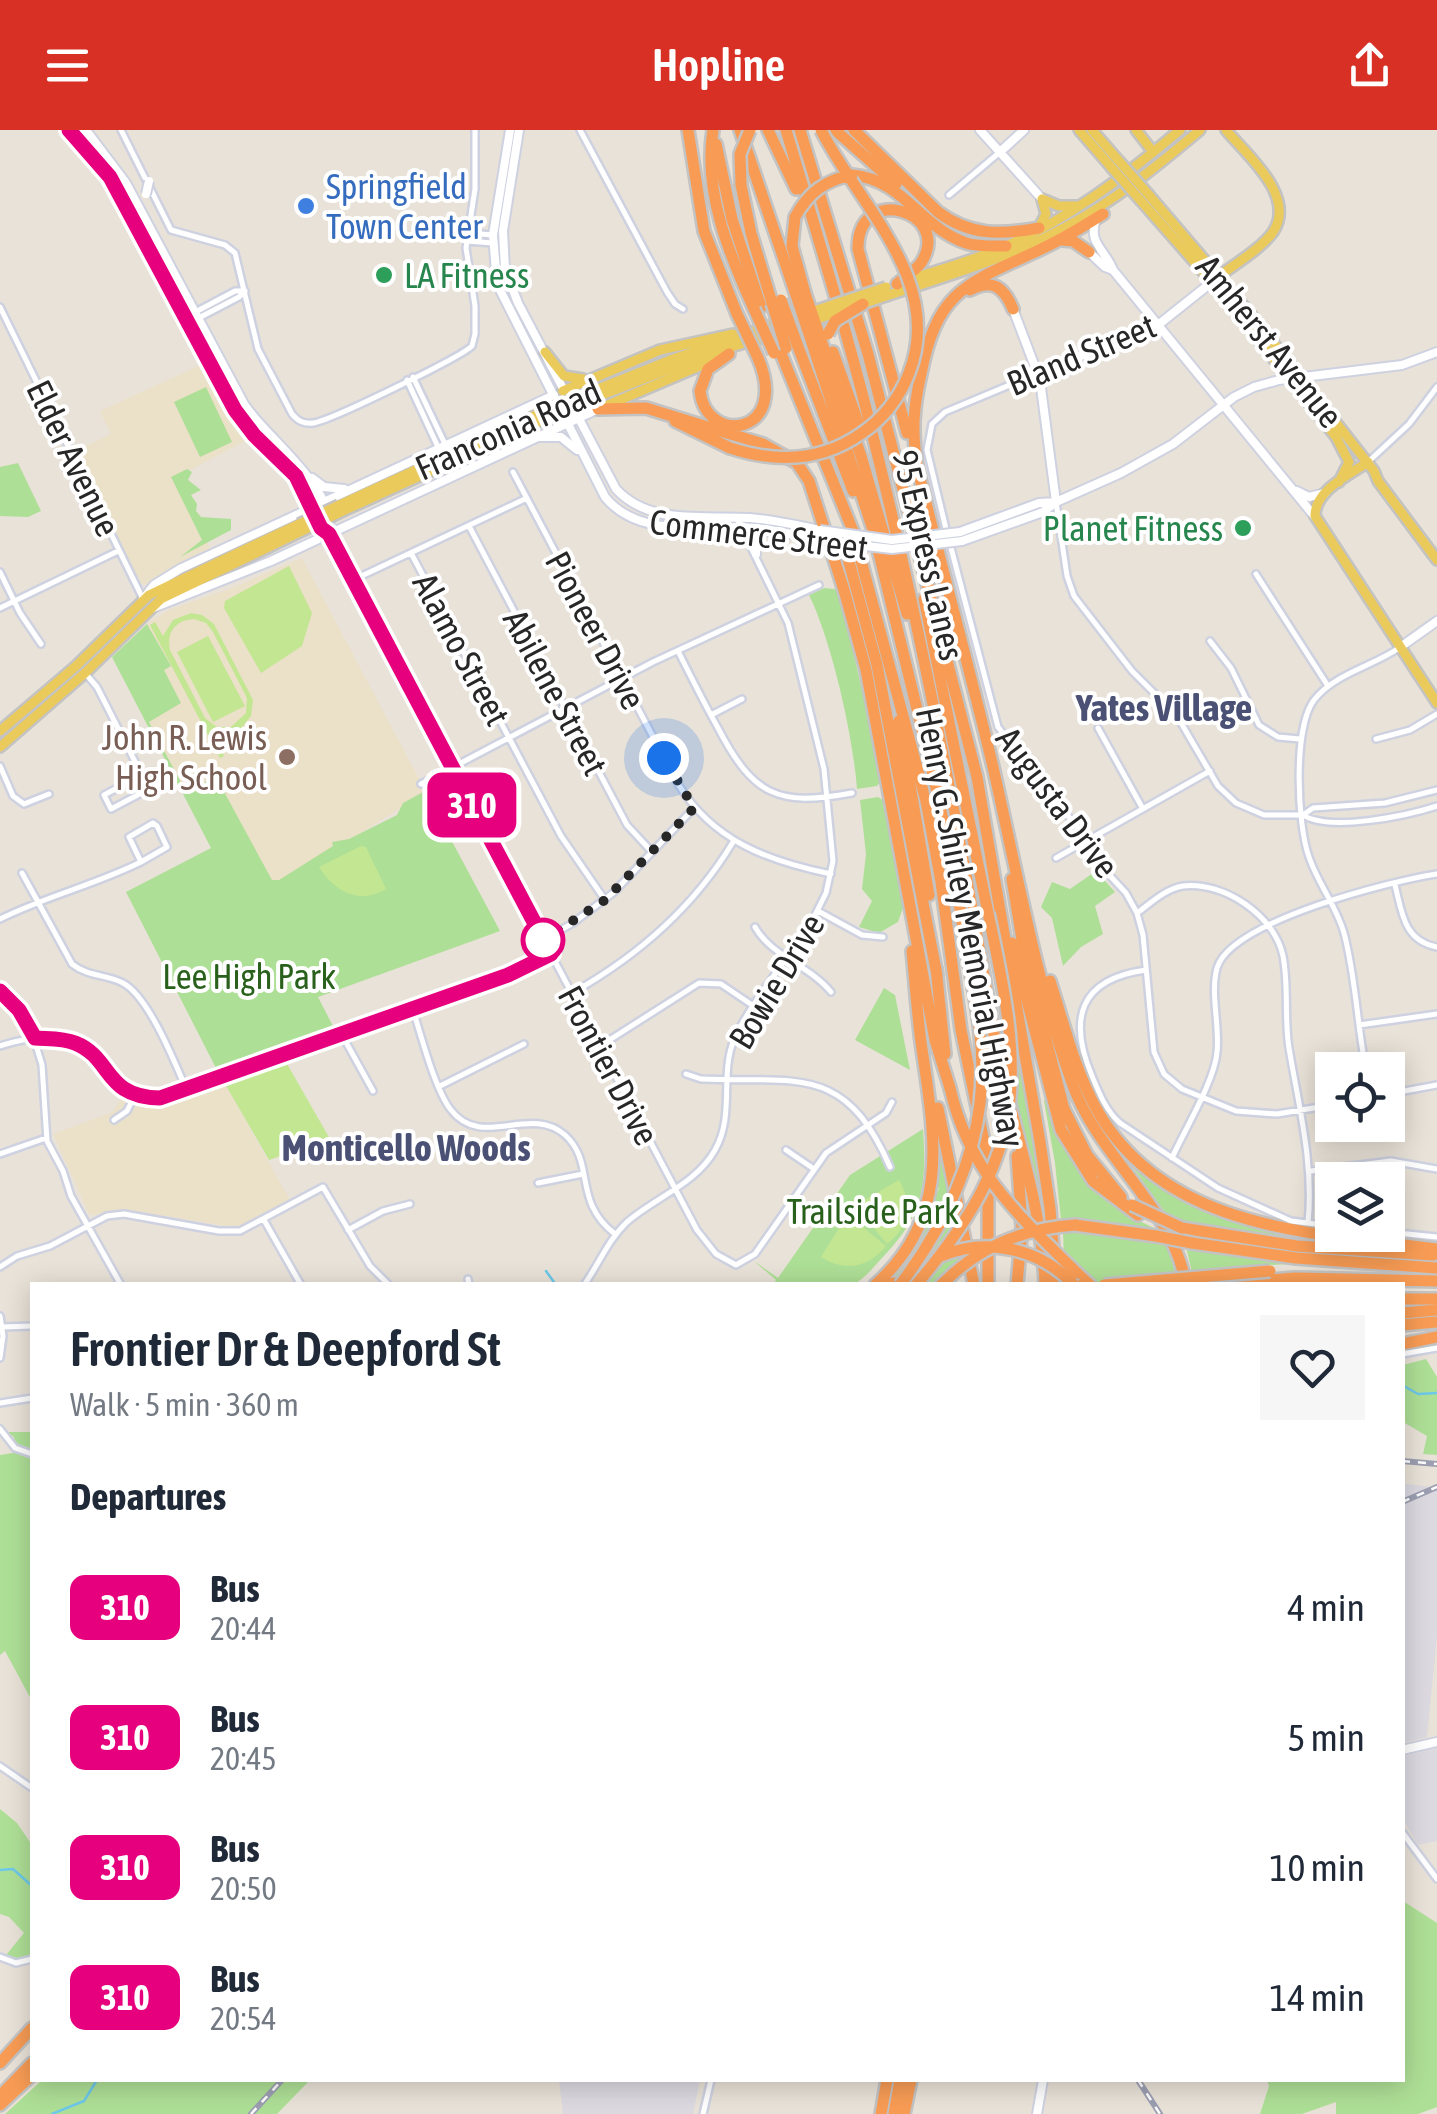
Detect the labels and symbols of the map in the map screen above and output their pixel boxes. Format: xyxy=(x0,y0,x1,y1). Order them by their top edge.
place label: Springfield Town Center xyxy=(326,166,483,246)
marker: Springfield Town Center xyxy=(295,195,317,217)
street label: Amherst Avenue xyxy=(1188,247,1352,435)
place label: LA Fitness xyxy=(404,255,529,295)
marker: LA Fitness xyxy=(373,264,395,286)
street label: Bland Street xyxy=(1001,305,1161,403)
street label: Franconia Road xyxy=(409,370,607,488)
street label: Elder Avenue xyxy=(19,374,129,542)
street label: 95 Express Lanes xyxy=(885,446,973,664)
street label: Commerce Street xyxy=(648,501,870,567)
place label: Planet Fitness xyxy=(1043,508,1223,548)
marker: Planet Fitness xyxy=(1232,517,1254,539)
street label: Pioneer Drive xyxy=(538,544,654,716)
street label: Alamo Street xyxy=(405,566,519,732)
street label: Abilene Street xyxy=(496,603,616,781)
district label: Yates Village xyxy=(1075,686,1252,729)
street label: Henry G. Shirley Memorial Highway xyxy=(909,704,1033,1150)
place label: John R. Lewis High School xyxy=(102,717,267,797)
street label: Augusta Drive xyxy=(989,719,1127,885)
your location xyxy=(639,733,689,783)
marker: John R. Lewis High School xyxy=(276,746,298,768)
line badge: 310 xyxy=(414,772,530,838)
street label: Bowie Drive xyxy=(720,906,832,1056)
unlabelled marker xyxy=(522,919,564,961)
park label: Lee High Park xyxy=(162,956,336,996)
street label: Frontier Drive xyxy=(550,979,668,1151)
district label: Monticello Woods xyxy=(281,1126,531,1169)
park label: Trailside Park xyxy=(787,1191,959,1231)

